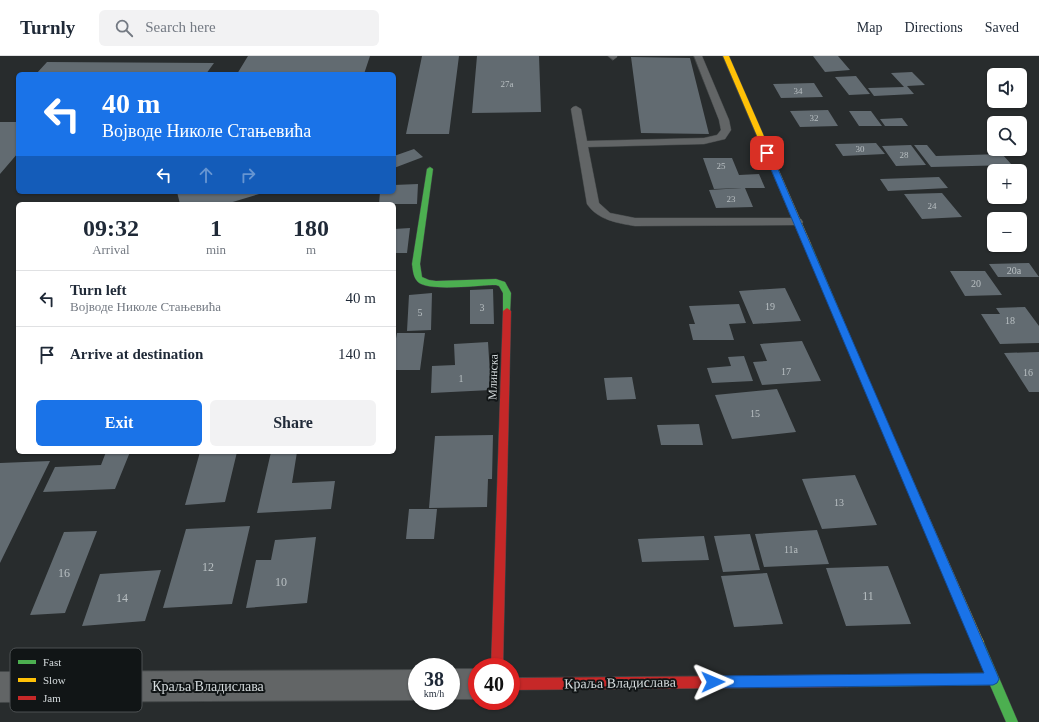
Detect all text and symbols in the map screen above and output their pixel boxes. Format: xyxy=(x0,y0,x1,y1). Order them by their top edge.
search box xyxy=(99,10,379,46)
text: Turnly xyxy=(20,17,75,38)
icon: search xyxy=(113,17,135,39)
text: Search here xyxy=(145,19,216,35)
text: Map xyxy=(857,20,882,35)
text: Directions xyxy=(904,20,963,35)
text: Saved xyxy=(985,20,1019,35)
map controls xyxy=(987,68,1027,252)
button: sound xyxy=(987,68,1027,108)
house number: 27a xyxy=(501,79,514,89)
house number: 34 xyxy=(794,86,803,96)
icon: left xyxy=(36,88,88,140)
text: 40 m xyxy=(102,88,160,119)
house number: 32 xyxy=(810,113,819,123)
button: search xyxy=(987,116,1027,156)
text: Војводе Николе Стањевића xyxy=(102,121,311,141)
pin xyxy=(750,136,784,170)
icon: arrive xyxy=(756,142,778,164)
house number: 30 xyxy=(856,144,865,154)
house number: 28 xyxy=(900,150,909,160)
house number: 25 xyxy=(717,161,726,171)
icon: left xyxy=(153,164,175,186)
icon: ahead xyxy=(195,164,217,186)
icon: right xyxy=(237,164,259,186)
button: + xyxy=(987,164,1027,204)
house number: 23 xyxy=(727,194,736,204)
house number: 24 xyxy=(928,201,937,211)
button: − xyxy=(987,212,1027,252)
text: 09:32 xyxy=(83,215,139,241)
text: 1 xyxy=(210,215,222,241)
text: 180 xyxy=(293,215,329,241)
text: Arrival xyxy=(92,242,130,257)
text: min xyxy=(206,242,226,257)
text: m xyxy=(306,242,316,257)
house number: 20a xyxy=(1007,265,1022,276)
house number: 20 xyxy=(971,278,981,289)
text: Turn left xyxy=(70,282,127,298)
icon: left xyxy=(36,288,58,310)
text: 40 m xyxy=(346,290,376,306)
text: Војводе Николе Стањевића xyxy=(70,299,221,314)
house number: 19 xyxy=(765,301,775,312)
house number: 3 xyxy=(480,302,485,313)
house number: 5 xyxy=(418,307,423,318)
house number: 18 xyxy=(1005,315,1015,326)
icon: arrive xyxy=(36,344,58,366)
text: Arrive at destination xyxy=(70,346,203,362)
text: 140 m xyxy=(338,346,376,362)
street label: Млинска xyxy=(485,353,501,400)
house number: 17 xyxy=(781,366,791,377)
house number: 16 xyxy=(1023,367,1033,378)
house number: 1 xyxy=(459,373,464,384)
button: Exit xyxy=(36,400,202,446)
button: Share xyxy=(210,400,376,446)
house number: 15 xyxy=(750,408,760,419)
house number: 13 xyxy=(834,497,844,508)
house number: 11a xyxy=(784,544,799,555)
house number: 12 xyxy=(202,560,214,574)
house number: 16 xyxy=(58,566,70,580)
house number: 10 xyxy=(275,575,287,589)
house number: 11 xyxy=(862,589,874,603)
house number: 14 xyxy=(116,591,128,605)
legend xyxy=(10,648,142,712)
text: Fast xyxy=(43,656,61,668)
speed limit sign: 40 xyxy=(468,658,520,710)
position arrow xyxy=(692,661,734,703)
text: 38 xyxy=(424,668,444,690)
text: Slow xyxy=(43,674,66,686)
street label: Краља Владислава xyxy=(564,675,677,691)
street label: Краља Владислава xyxy=(152,679,265,694)
text: km/h xyxy=(424,688,444,699)
text: Jam xyxy=(43,692,61,704)

